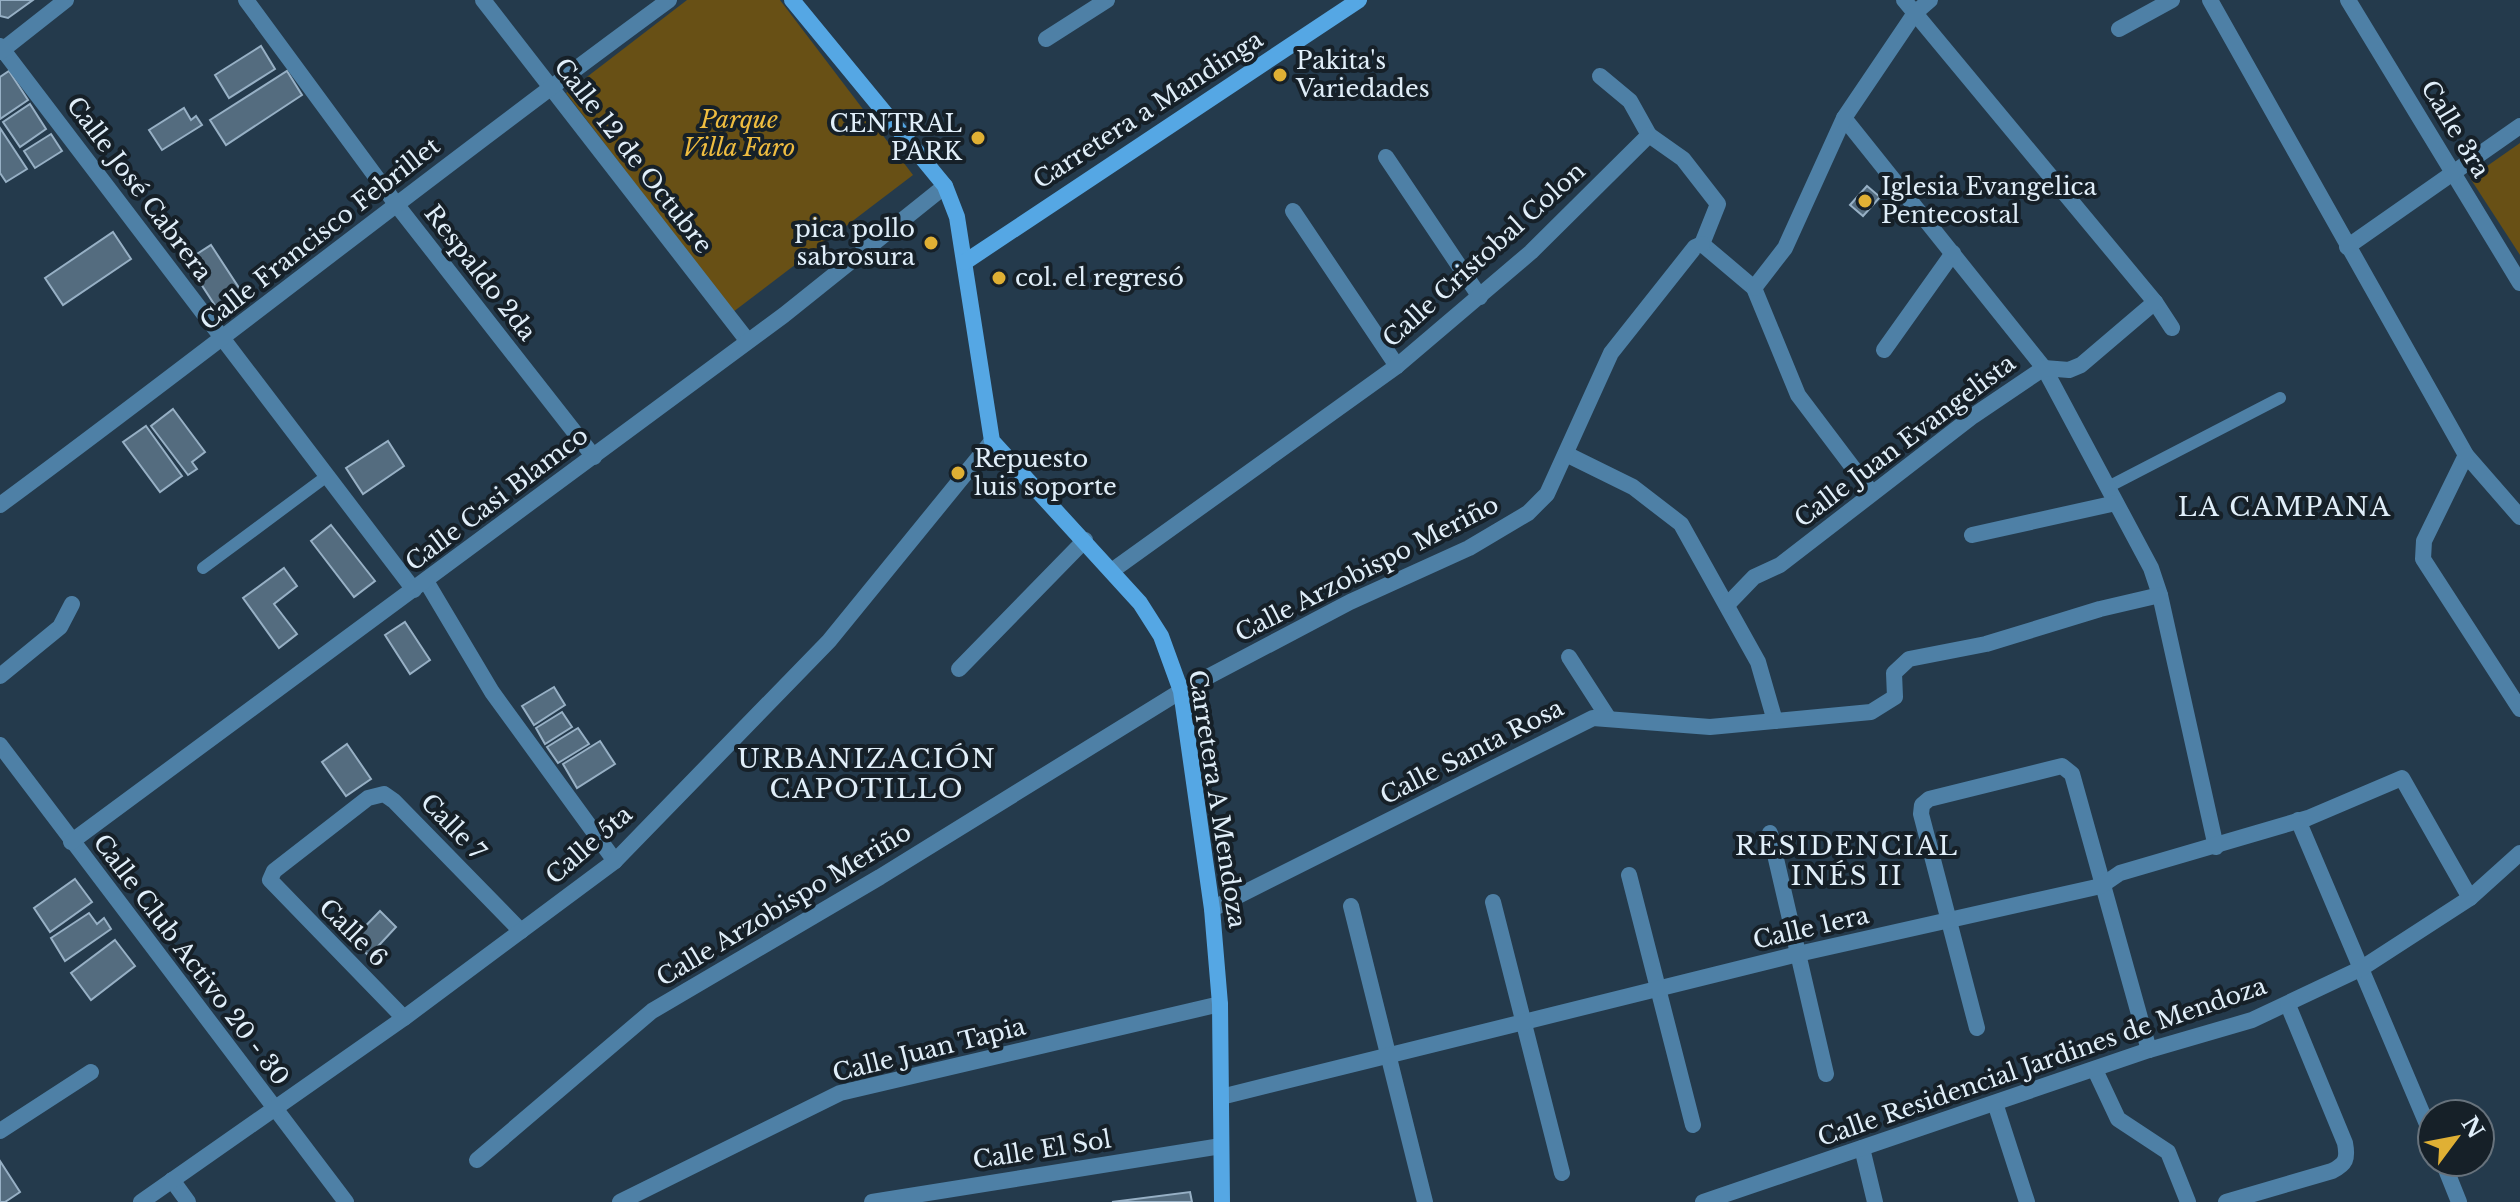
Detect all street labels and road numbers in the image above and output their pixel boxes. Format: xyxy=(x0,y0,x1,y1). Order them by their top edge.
street label: Carretera a Mandinga xyxy=(1028,24,1268,195)
street label: Calle 12 de Octubre xyxy=(548,52,719,259)
street label: Calle 3ra xyxy=(2415,75,2496,183)
street label: Calle José Cabrera xyxy=(61,91,218,287)
street label: Calle Francisco Febrillet xyxy=(194,131,445,336)
street label: Calle Cristobal Colon xyxy=(1377,156,1591,353)
street label: Respaldo 2da xyxy=(419,199,543,347)
street label: Calle Juan Evangelista xyxy=(1789,348,2021,533)
street label: Calle Casi Blamco xyxy=(400,420,594,577)
street label: Calle Arzobispo Meriño xyxy=(1230,489,1503,648)
street label: Carretera A Mendoza xyxy=(1183,668,1252,931)
street label: Calle Santa Rosa xyxy=(1375,693,1569,810)
street label: Calle 7 xyxy=(415,788,493,866)
street label: Calle 5ta xyxy=(540,799,638,890)
street label: Calle Arzobispo Meriño xyxy=(651,817,916,992)
street label: Calle Club Activo 20 - 30 xyxy=(87,828,295,1091)
street label: Calle 6 xyxy=(313,893,393,973)
street label: Calle 1era xyxy=(1750,900,1872,955)
street label: Calle Residencial Jardines de Mendoza xyxy=(1814,971,2271,1152)
street label: Calle Juan Tapia xyxy=(829,1011,1029,1087)
street label: Calle El Sol xyxy=(971,1124,1113,1175)

